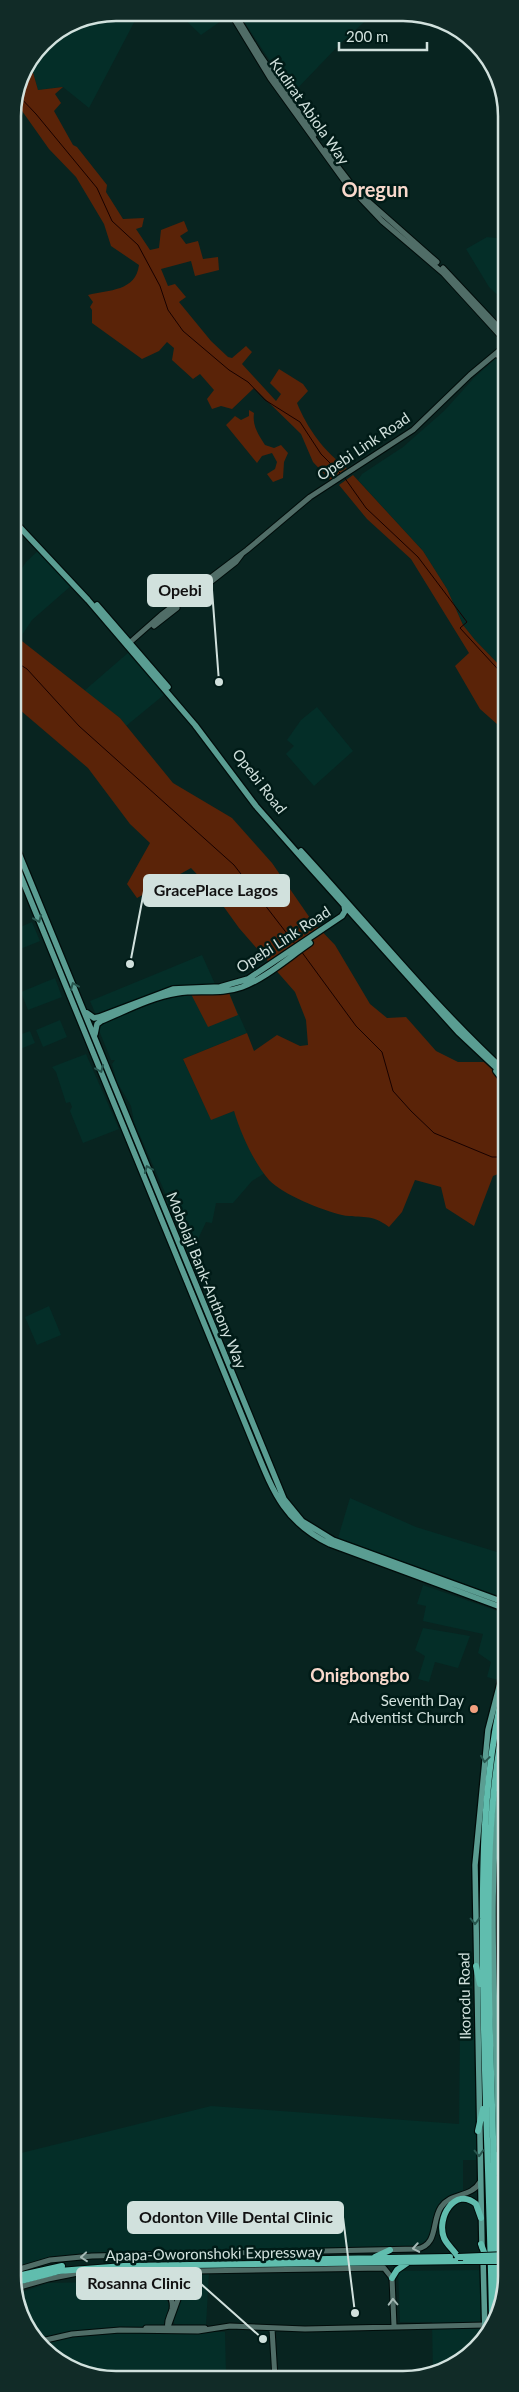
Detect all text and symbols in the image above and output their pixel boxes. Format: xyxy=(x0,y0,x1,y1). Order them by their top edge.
scale bar xyxy=(339,20,426,52)
text: 200 m xyxy=(346,27,388,45)
street label: Kudirat Abiola Way xyxy=(266,54,354,168)
district label: Oregun xyxy=(342,177,408,201)
street label: Opebi Link Road xyxy=(313,408,413,484)
callout: Opebi xyxy=(148,575,212,606)
text: Opebi xyxy=(158,580,202,599)
street label: Opebi Road xyxy=(229,745,291,817)
callout: GracePlace Lagos xyxy=(144,875,289,906)
text: GracePlace Lagos xyxy=(154,880,278,899)
street label: Opebi Link Road xyxy=(233,902,333,976)
one-way arrow xyxy=(32,914,42,923)
one-way arrow xyxy=(70,982,81,991)
one-way arrow xyxy=(94,1064,105,1073)
one-way arrow xyxy=(144,1165,155,1174)
street label: Mobolaji Bank-Anthony Way xyxy=(163,1189,251,1371)
district label: Onigbongbo xyxy=(310,1664,410,1686)
place label: Seventh Day Adventist Church xyxy=(350,1691,464,1726)
marker: Seventh Day Adventist Church xyxy=(468,1703,480,1715)
one-way arrow xyxy=(480,1755,491,1763)
one-way arrow xyxy=(470,1918,480,1925)
street label: Ikorodu Road xyxy=(454,1952,474,2040)
one-way arrow xyxy=(474,2150,485,2158)
callout: Odonton Ville Dental Clinic xyxy=(128,2202,343,2233)
text: Odonton Ville Dental Clinic xyxy=(139,2207,333,2226)
street label: Apapa-Oworonshoki Expressway xyxy=(105,2242,323,2264)
one-way arrow xyxy=(412,2242,421,2252)
one-way arrow xyxy=(79,2251,87,2262)
callout: Rosanna Clinic xyxy=(77,2268,201,2299)
text: Rosanna Clinic xyxy=(87,2273,191,2292)
one-way arrow xyxy=(387,2297,398,2305)

